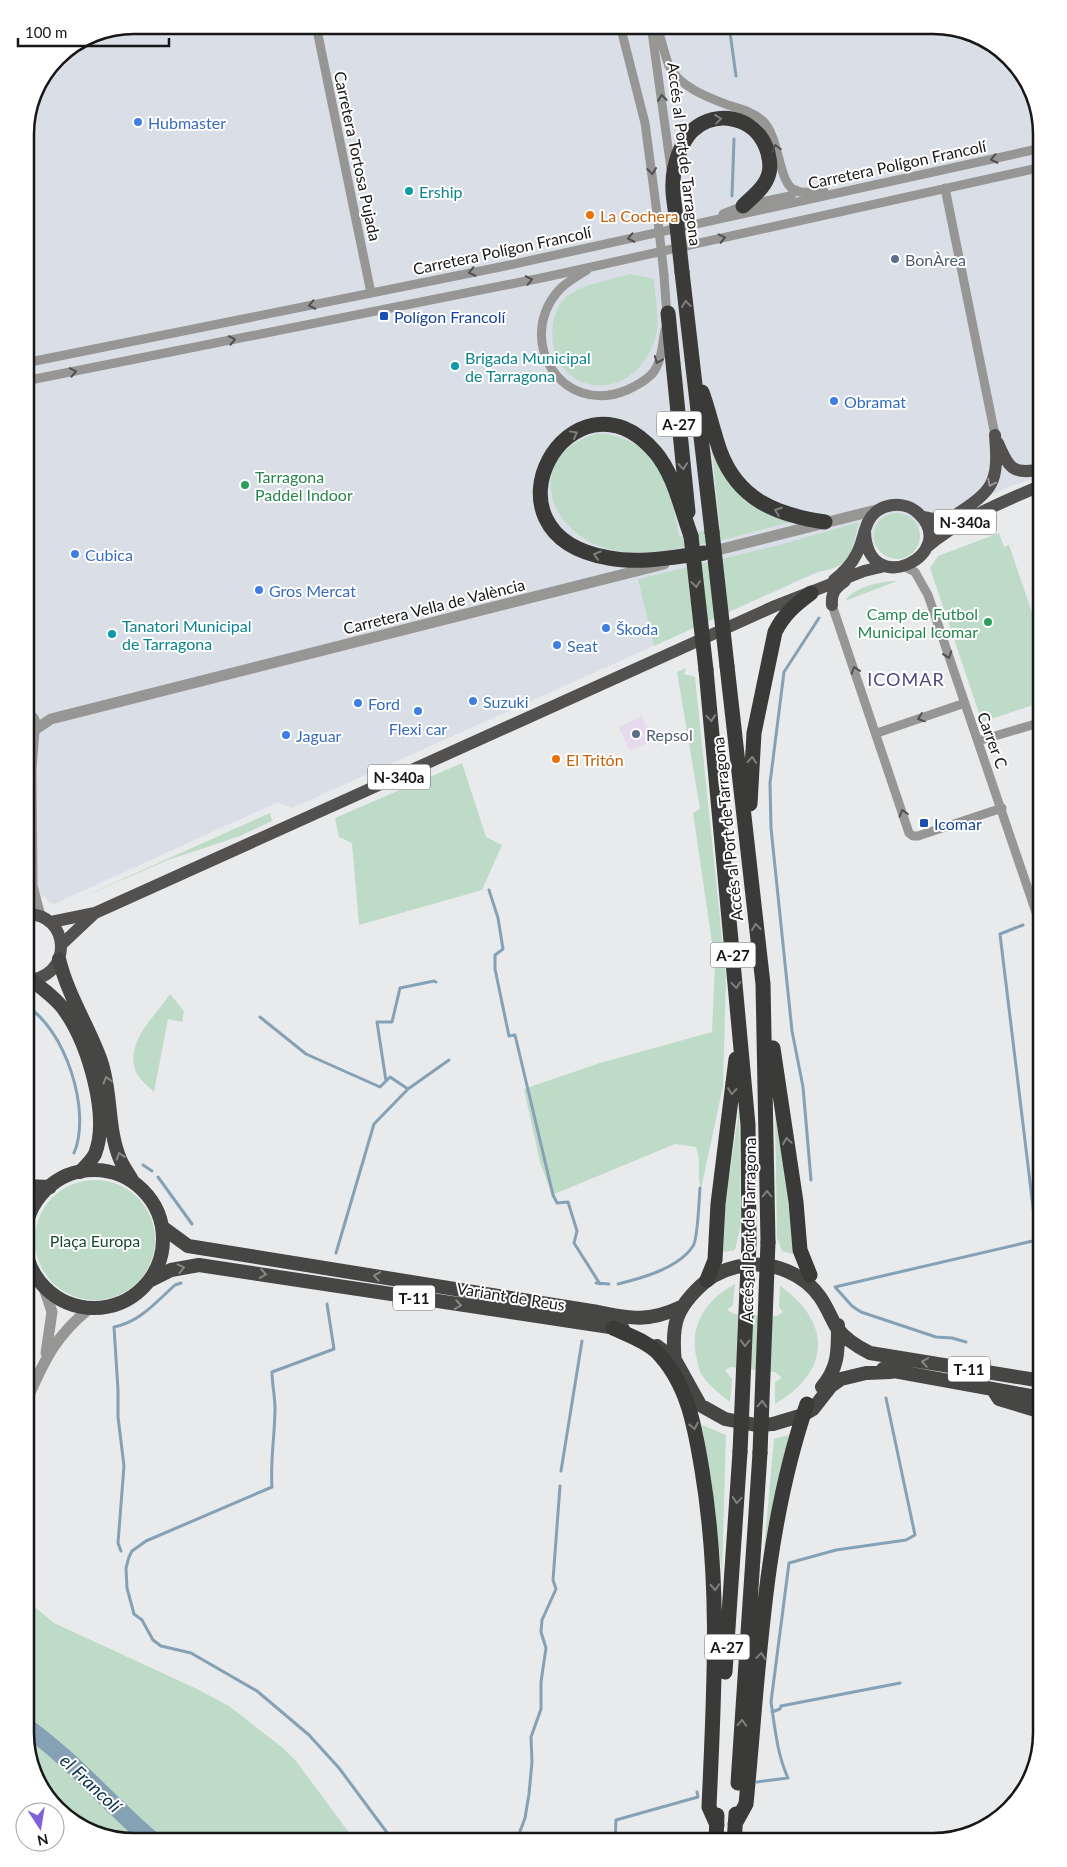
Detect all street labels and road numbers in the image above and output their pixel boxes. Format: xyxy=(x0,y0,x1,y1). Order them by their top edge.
street label: Accés al Port de Tarragona xyxy=(664,61,706,247)
street label: Carretera Tortosa Pujada xyxy=(331,69,385,243)
street label: Carretera Polígon Francolí xyxy=(806,136,989,192)
street label: Carretera Polígon Francolí xyxy=(411,222,594,278)
road number: A-27 xyxy=(656,412,702,436)
road number: N-340a xyxy=(934,510,996,534)
street label: Carretera Vella de València xyxy=(341,574,527,638)
street label: Carrer C xyxy=(974,709,1012,771)
street label: Accés al Port de Tarragona xyxy=(708,736,746,922)
road number: N-340a xyxy=(368,764,430,790)
road number: A-27 xyxy=(710,942,756,968)
street label: Accés al Port de Tarragona xyxy=(737,1137,759,1323)
street label: Variant de Reus xyxy=(456,1278,566,1314)
road number: T-11 xyxy=(393,1286,435,1310)
road number: T-11 xyxy=(948,1356,990,1382)
road number: A-27 xyxy=(704,1634,750,1660)

